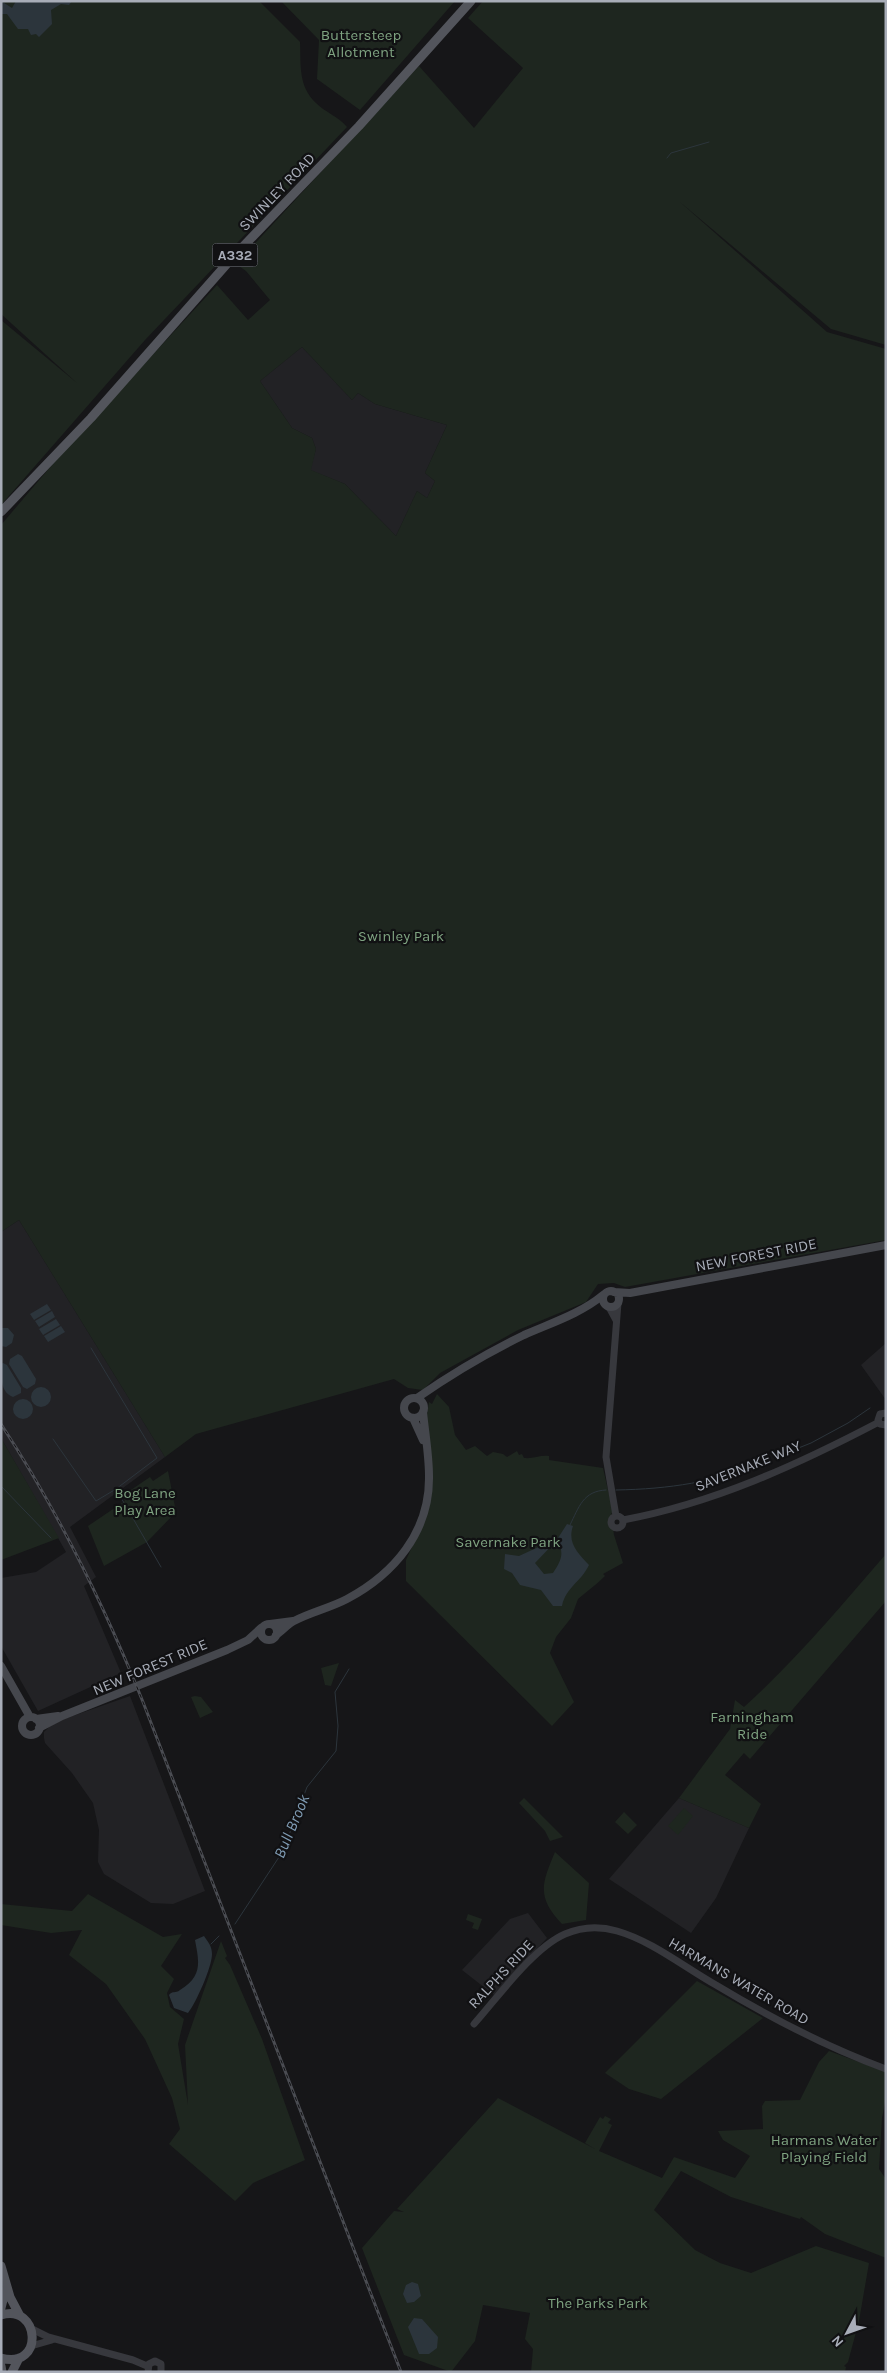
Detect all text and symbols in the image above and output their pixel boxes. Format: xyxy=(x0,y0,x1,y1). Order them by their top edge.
park label: Buttersteep Allotment xyxy=(321,26,401,61)
street label: SWINLEY ROAD xyxy=(235,149,319,235)
road number: A332 xyxy=(212,244,258,266)
park label: Swinley Park xyxy=(358,927,444,945)
street label: NEW FOREST RIDE xyxy=(694,1234,818,1276)
street label: SAVERNAKE WAY xyxy=(692,1436,804,1495)
park label: Bog Lane Play Area xyxy=(114,1484,176,1519)
park label: Savernake Park xyxy=(455,1533,561,1551)
street label: NEW FOREST RIDE xyxy=(90,1635,210,1699)
park label: Farningham Ride xyxy=(710,1708,794,1743)
water label: Bull Brook xyxy=(270,1791,314,1861)
street label: HARMANS WATER ROAD xyxy=(666,1933,812,2029)
street label: RALPHS RIDE xyxy=(465,1936,537,2012)
park label: Harmans Water Playing Field xyxy=(771,2131,878,2166)
park label: The Parks Park xyxy=(548,2294,648,2312)
north arrow xyxy=(822,2308,872,2358)
text: N xyxy=(828,2332,847,2351)

